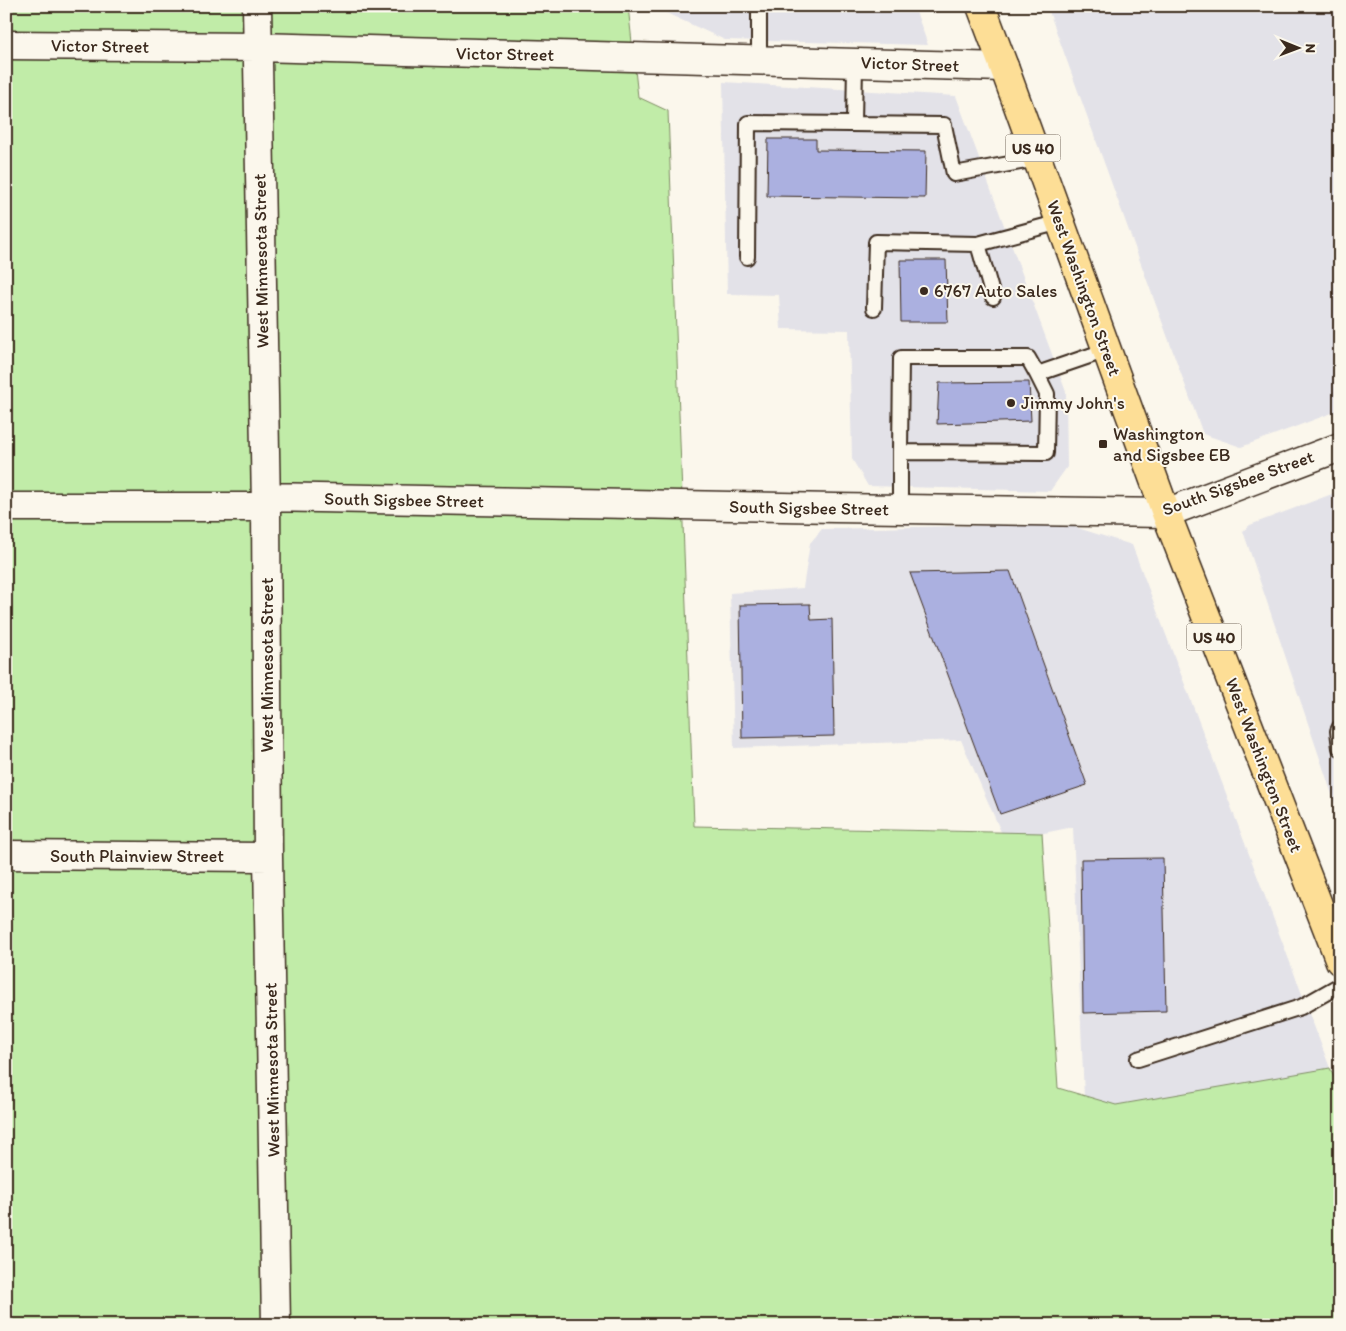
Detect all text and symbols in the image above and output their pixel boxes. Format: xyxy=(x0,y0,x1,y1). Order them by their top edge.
north arrow xyxy=(1274,22,1324,72)
street label: Victor Street xyxy=(51,34,150,58)
street label: Victor Street xyxy=(456,42,555,66)
text: N xyxy=(1302,43,1319,53)
street label: Victor Street xyxy=(860,51,960,77)
road number: US 40 xyxy=(1006,134,1060,162)
street label: West Minnesota Street xyxy=(248,173,274,349)
street label: West Washington Street xyxy=(1042,197,1126,379)
place label: 6767 Auto Sales xyxy=(934,280,1057,302)
marker: 6767 Auto Sales xyxy=(918,285,930,297)
place label: Jimmy John's xyxy=(1021,392,1125,414)
marker: Jimmy John's xyxy=(1005,397,1017,409)
place label: Washington and Sigsbee EB xyxy=(1113,423,1230,466)
marker: Washington and Sigsbee EB xyxy=(1097,438,1109,450)
street label: South Sigsbee Street xyxy=(1159,445,1317,521)
street label: South Sigsbee Street xyxy=(324,488,484,512)
street label: South Sigsbee Street xyxy=(729,496,889,520)
street label: West Minnesota Street xyxy=(256,577,278,752)
road number: US 40 xyxy=(1186,624,1242,650)
street label: West Washington Street xyxy=(1221,675,1308,856)
street label: South Plainview Street xyxy=(50,845,224,867)
street label: West Minnesota Street xyxy=(259,982,285,1158)

